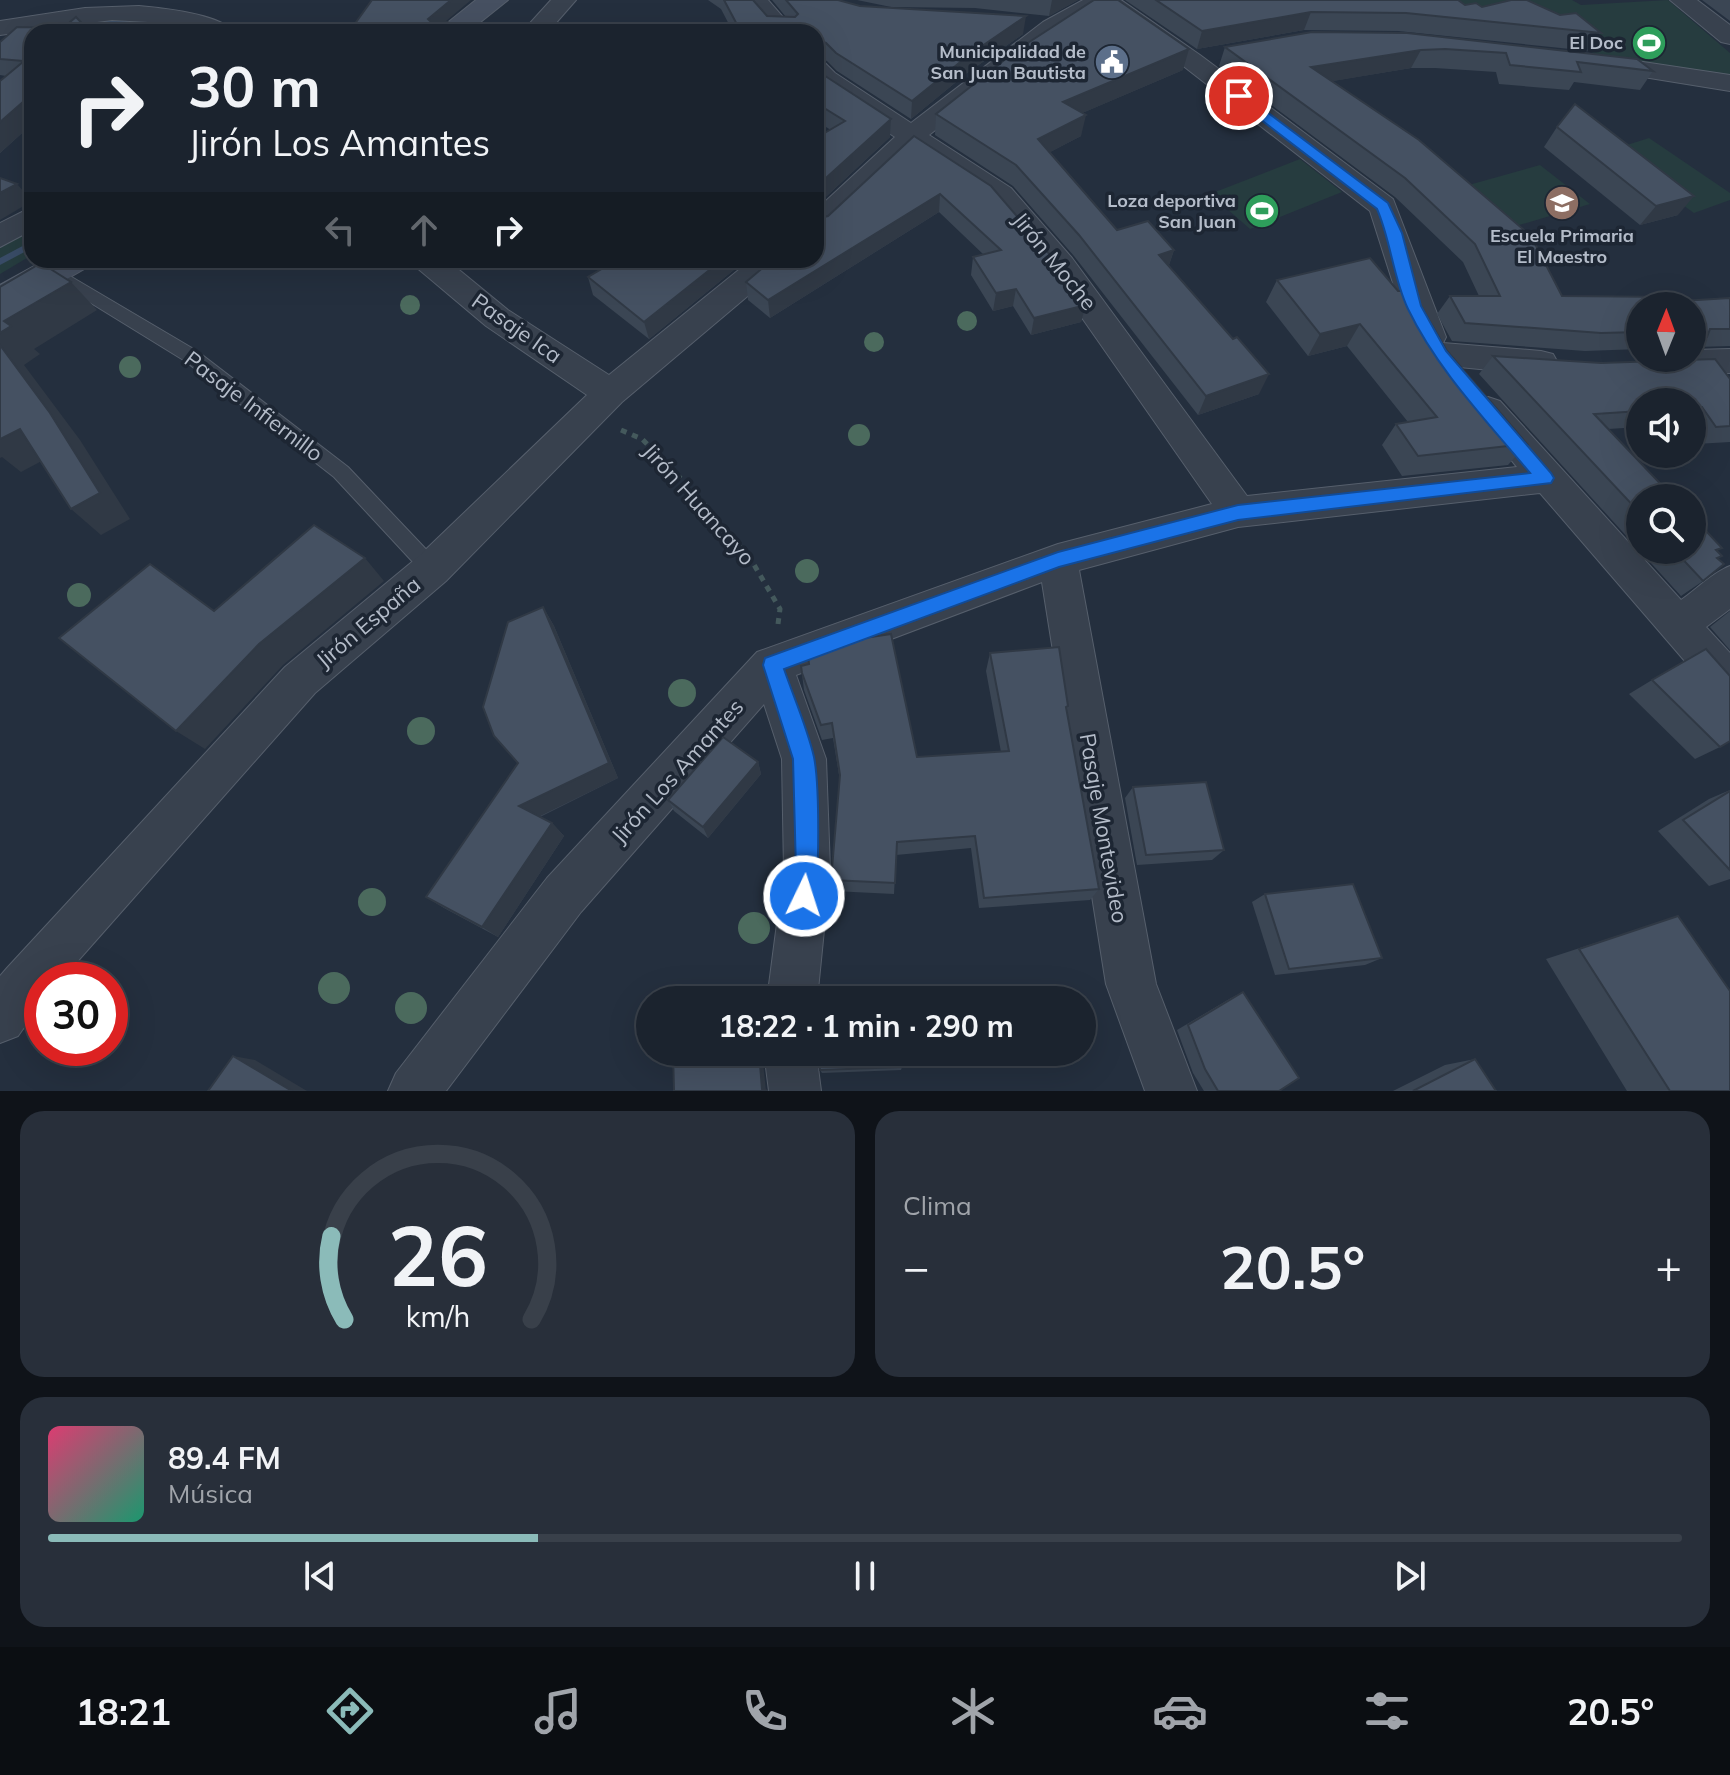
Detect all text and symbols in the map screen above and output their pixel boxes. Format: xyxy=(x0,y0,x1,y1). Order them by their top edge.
sports icon: El Doc xyxy=(1630,24,1668,62)
place label: El Doc xyxy=(1569,31,1623,54)
place label: Municipalidad de San Juan Bautista xyxy=(931,40,1086,84)
public building icon: Municipalidad de San Juan Bautista xyxy=(1093,43,1131,81)
text: 30 m xyxy=(188,51,321,121)
icon: right xyxy=(56,56,160,160)
pin xyxy=(1205,62,1273,130)
icon: arrive xyxy=(1217,74,1261,118)
text: Jirón Los Amantes xyxy=(188,120,490,165)
school or university icon: Escuela Primaria El Maestro xyxy=(1543,184,1581,222)
place label: Loza deportiva San Juan xyxy=(1107,189,1236,233)
sports icon: Loza deportiva San Juan xyxy=(1243,192,1281,230)
street label: Jirón Moche xyxy=(1007,206,1103,316)
icon: left xyxy=(318,208,362,252)
icon: ahead xyxy=(402,208,446,252)
icon: right xyxy=(486,208,530,252)
place label: Escuela Primaria El Maestro xyxy=(1490,224,1634,268)
street label: Pasaje Ica xyxy=(466,287,568,369)
north arrow xyxy=(1626,292,1706,372)
map controls xyxy=(1626,292,1706,564)
street label: Pasaje Infiernillo xyxy=(179,345,329,467)
button: sound xyxy=(1626,388,1706,468)
street label: Jirón Huancayo xyxy=(637,437,761,571)
button: search xyxy=(1626,484,1706,564)
street label: Jirón España xyxy=(310,570,426,674)
street label: Jirón Los Amantes xyxy=(605,693,749,849)
street label: Pasaje Montevideo xyxy=(1074,731,1134,925)
position arrow xyxy=(762,854,846,938)
speed limit sign: 30 xyxy=(24,962,128,1066)
text: 18:22 · 1 min · 290 m xyxy=(718,1007,1014,1045)
text: Clima xyxy=(903,1189,972,1222)
text: 26 xyxy=(388,1202,487,1307)
text: 20.5° xyxy=(1220,1229,1365,1304)
text: − xyxy=(903,1239,929,1294)
text: + xyxy=(1656,1239,1682,1294)
text: km/h xyxy=(405,1298,470,1334)
text: 89.4 FM xyxy=(168,1439,281,1477)
text: Música xyxy=(168,1477,253,1510)
icon: previous xyxy=(298,1554,342,1598)
icon: pause xyxy=(843,1554,887,1598)
icon: next xyxy=(1388,1554,1432,1598)
icon: directions xyxy=(322,1683,378,1739)
icon: music xyxy=(530,1683,586,1739)
icon: phone xyxy=(737,1683,793,1739)
icon: climate xyxy=(945,1683,1001,1739)
icon: car xyxy=(1152,1683,1208,1739)
icon: filters xyxy=(1359,1683,1415,1739)
text: 18:21 xyxy=(76,1689,171,1734)
text: 20.5° xyxy=(1567,1689,1654,1734)

